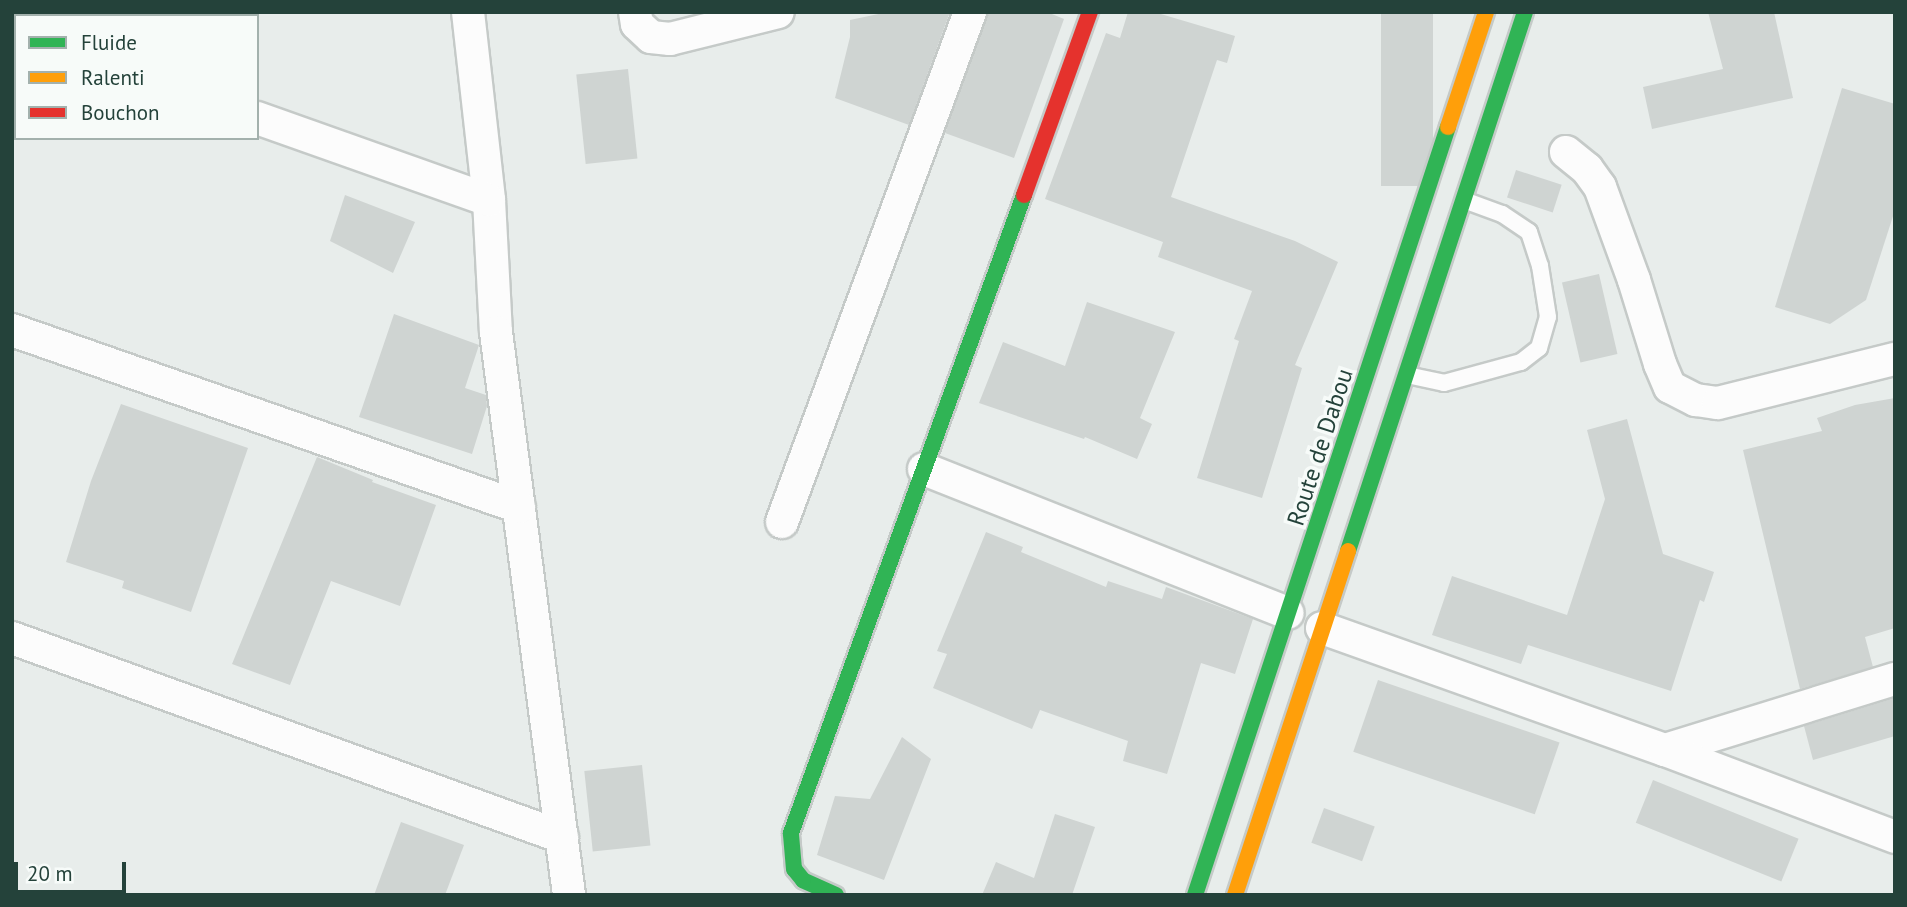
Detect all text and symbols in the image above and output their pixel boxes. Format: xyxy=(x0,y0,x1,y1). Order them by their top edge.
legend xyxy=(14,14,259,140)
text: Fluide xyxy=(81,29,137,56)
text: Ralenti xyxy=(81,64,145,91)
text: Bouchon xyxy=(81,99,160,126)
street label: Route de Dabou xyxy=(1281,365,1359,529)
scale bar xyxy=(18,848,130,892)
text: 20 m xyxy=(27,860,73,887)

